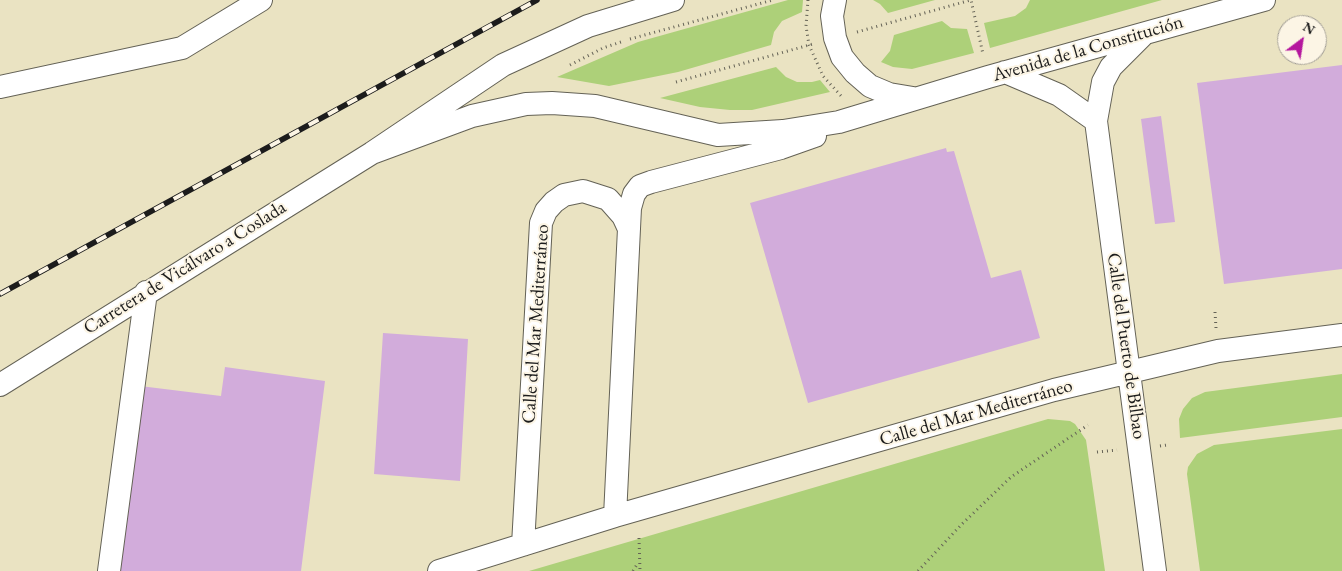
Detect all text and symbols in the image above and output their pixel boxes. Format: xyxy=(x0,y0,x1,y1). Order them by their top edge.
street label: Avenida de la Constitución xyxy=(990,11,1186,87)
north arrow xyxy=(1277,15,1327,65)
text: N xyxy=(1300,17,1319,39)
street label: Carretera de Vicálvaro a Coslada xyxy=(79,196,291,340)
street label: Calle del Mar Mediterráneo xyxy=(518,224,554,424)
street label: Calle del Puerto de Bilbao xyxy=(1102,251,1150,441)
street label: Calle del Mar Mediterráneo xyxy=(877,375,1075,451)

